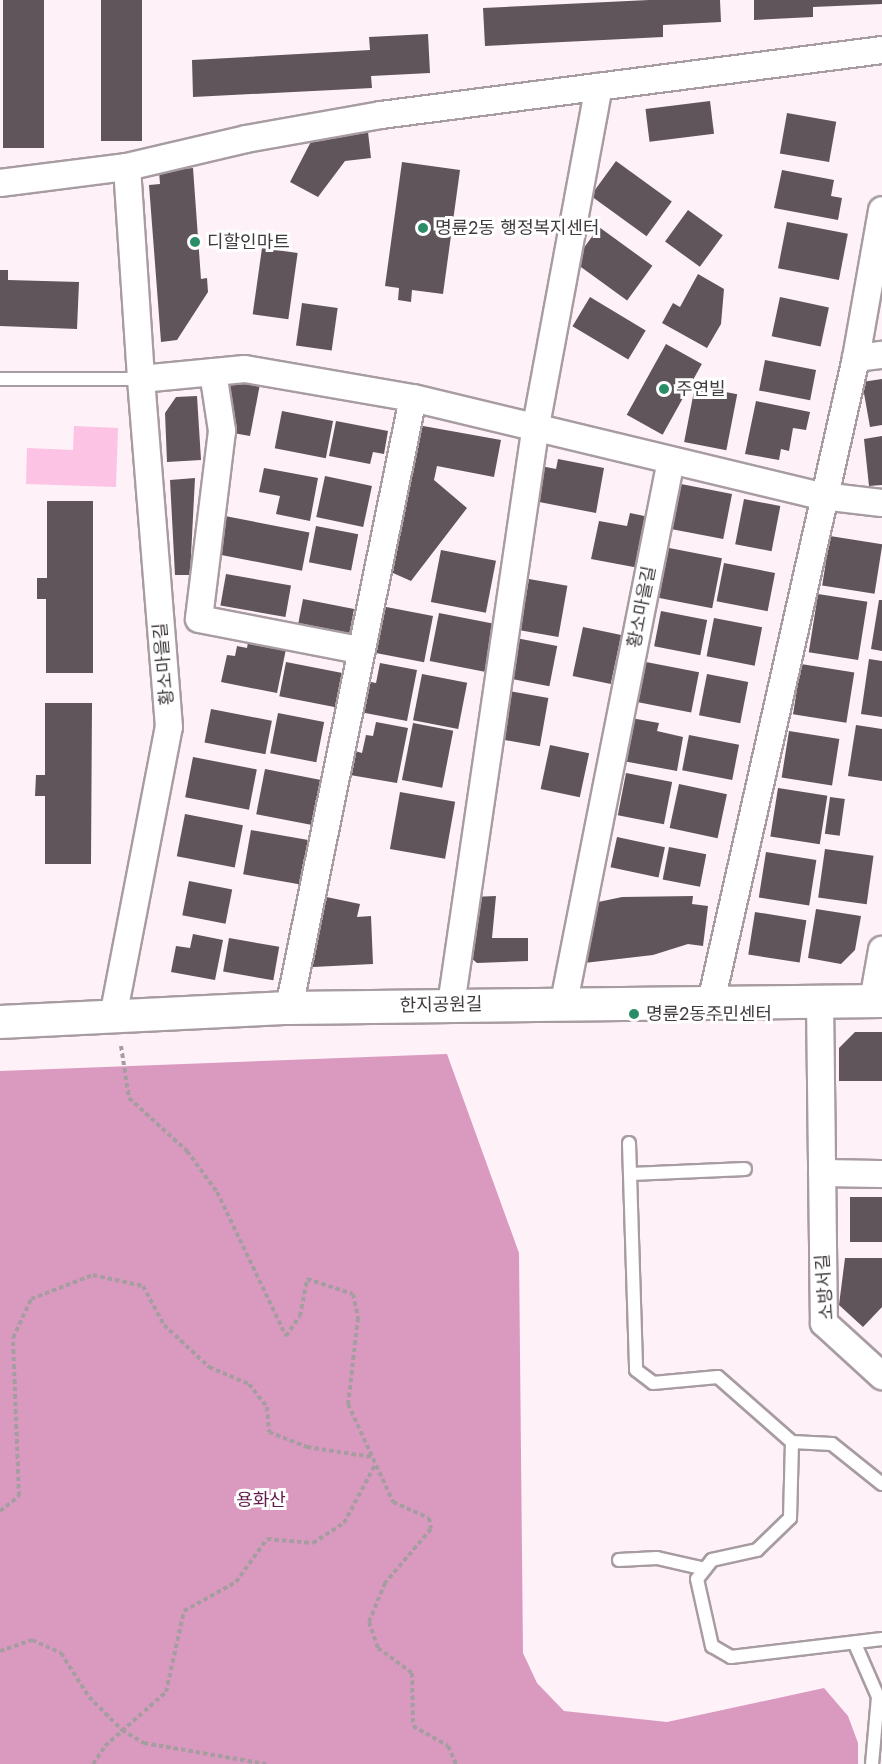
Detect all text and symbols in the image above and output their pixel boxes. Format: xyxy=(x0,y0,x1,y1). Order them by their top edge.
place label: 명륜2동 행정복지센터 xyxy=(435,217,600,239)
marker: 명륜2동 행정복지센터 xyxy=(416,221,430,235)
place label: 디할인마트 xyxy=(207,231,290,253)
marker: 디할인마트 xyxy=(188,235,202,249)
place label: 주연빌 xyxy=(676,378,726,400)
marker: 주연빌 xyxy=(657,382,671,396)
street label: 황소마을길 xyxy=(623,564,661,650)
street label: 황소마을길 xyxy=(150,622,178,706)
street label: 한지공원길 xyxy=(399,993,483,1017)
place label: 명륜2동주민센터 xyxy=(646,1003,772,1025)
marker: 명륜2동주민센터 xyxy=(627,1007,641,1021)
street label: 소방서길 xyxy=(812,1253,838,1321)
park label: 용화산 xyxy=(236,1489,286,1511)

